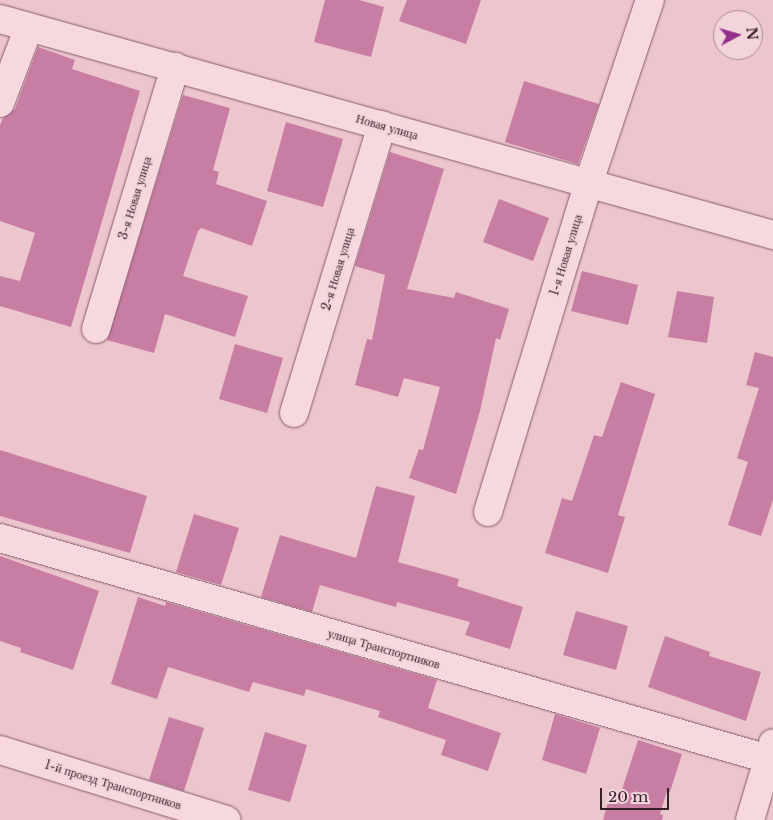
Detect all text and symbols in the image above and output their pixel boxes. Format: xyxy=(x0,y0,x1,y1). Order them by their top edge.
north arrow xyxy=(713,10,763,60)
text: N xyxy=(742,26,762,41)
street label: Новая улица xyxy=(354,111,420,143)
street label: 3-я Новая улица xyxy=(116,155,154,241)
street label: 1-я Новая улица xyxy=(547,213,585,297)
street label: 2-я Новая улица xyxy=(319,226,357,312)
street label: улица Транспортников xyxy=(326,626,442,672)
street label: 1-й проезд Транспортников xyxy=(43,757,183,813)
scale bar xyxy=(603,778,672,810)
text: 20 m xyxy=(608,787,648,806)

